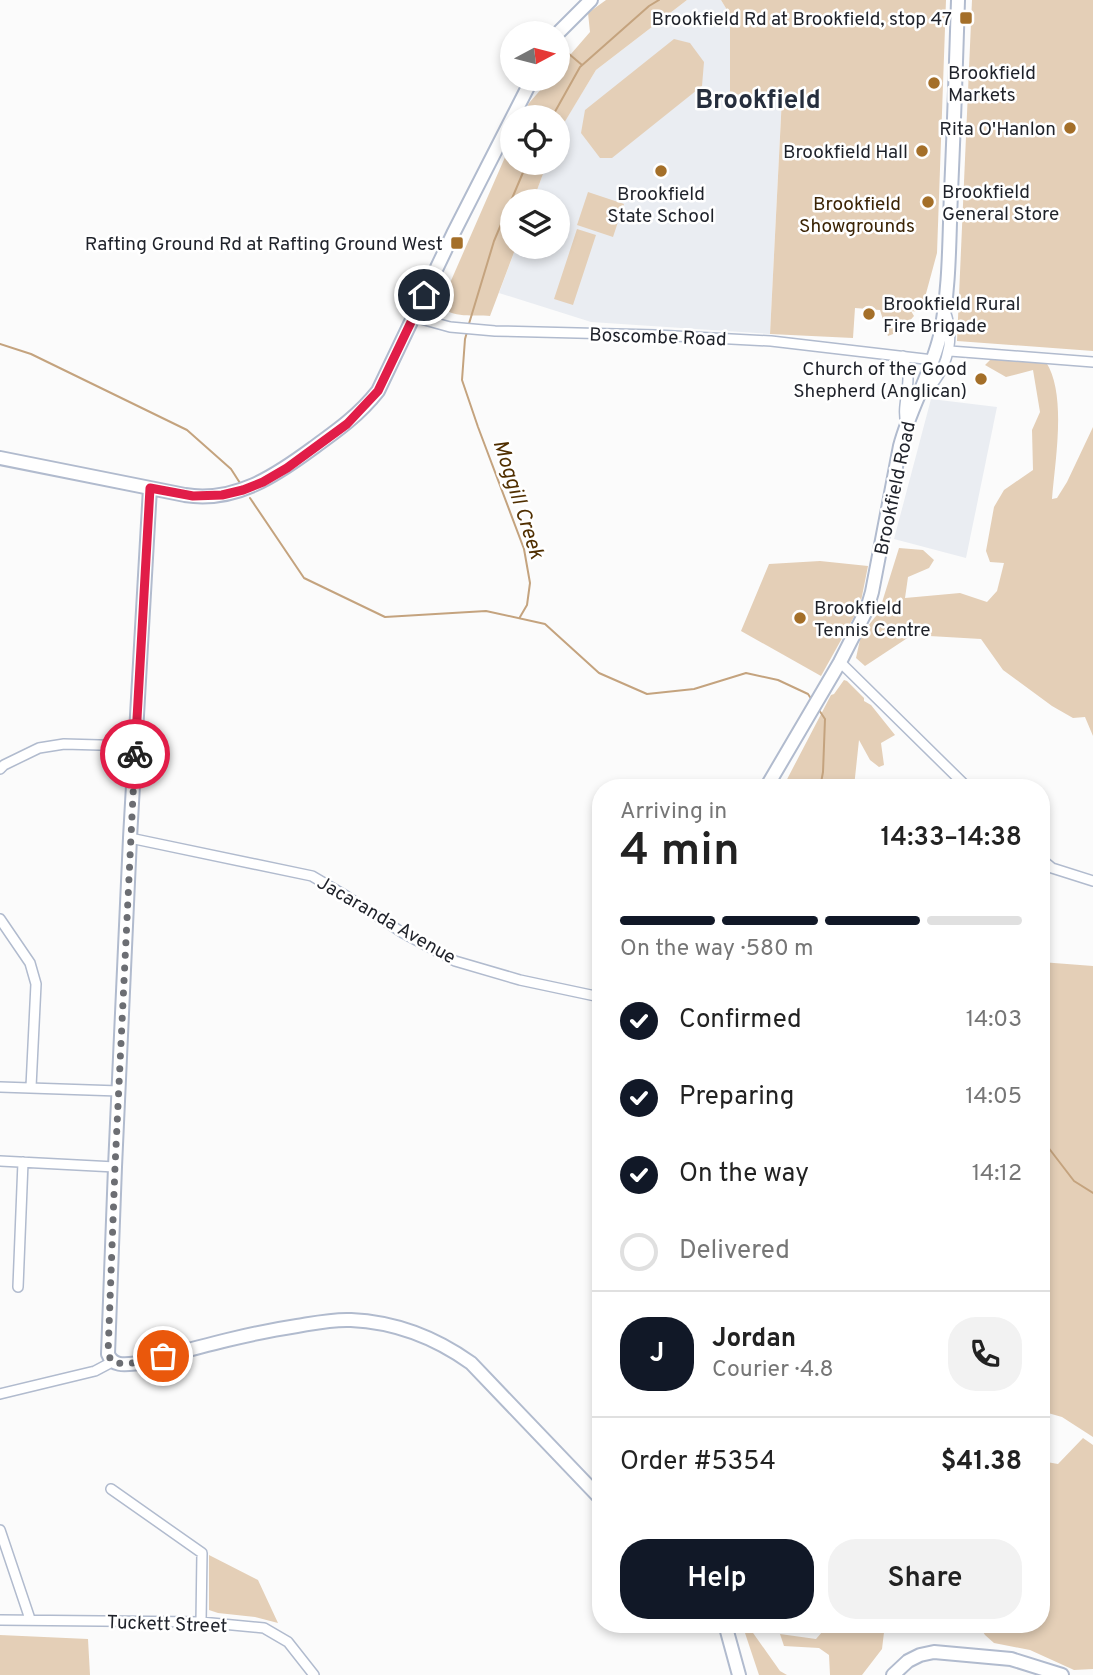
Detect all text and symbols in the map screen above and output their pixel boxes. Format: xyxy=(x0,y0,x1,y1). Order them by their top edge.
place label: Brookfield Rd at Brookfield, stop 47 xyxy=(651,8,952,32)
marker: Brookfield Rd at Brookfield, stop 47 xyxy=(958,10,974,26)
north arrow xyxy=(500,21,570,91)
map controls xyxy=(500,21,570,259)
place label: Brookfield Markets xyxy=(948,62,1036,108)
marker: Brookfield Markets xyxy=(926,75,942,91)
district label: Brookfield xyxy=(695,85,821,118)
button: locate xyxy=(500,105,570,175)
place label: Rita O'Hanlon xyxy=(939,118,1056,142)
marker: Rita O'Hanlon xyxy=(1062,120,1078,136)
place label: Brookfield Hall xyxy=(783,141,908,165)
marker: Brookfield Hall xyxy=(914,143,930,159)
marker: Brookfield State School xyxy=(653,163,669,179)
place label: Brookfield General Store xyxy=(942,181,1059,227)
place label: Brookfield State School xyxy=(607,183,715,229)
button: layers xyxy=(500,189,570,259)
park label: Brookfield Showgrounds xyxy=(799,193,915,239)
marker: Brookfield General Store xyxy=(920,194,936,210)
place label: Rafting Ground Rd at Rafting Ground West xyxy=(85,233,443,257)
marker: Rafting Ground Rd at Rafting Ground West xyxy=(449,235,465,251)
pin xyxy=(394,265,454,325)
icon: home xyxy=(405,276,443,314)
place label: Brookfield Rural Fire Brigade xyxy=(883,293,1021,339)
marker: Brookfield Rural Fire Brigade xyxy=(861,306,877,322)
street label: Boscombe Road xyxy=(589,324,727,352)
place label: Church of the Good Shepherd (Anglican) xyxy=(793,358,967,404)
marker: Church of the Good Shepherd (Anglican) xyxy=(973,371,989,387)
street label: Brookfield Road xyxy=(870,419,922,558)
water label: Moggill Creek xyxy=(486,436,550,563)
place label: Brookfield Tennis Centre xyxy=(814,597,930,643)
marker: Brookfield Tennis Centre xyxy=(792,610,808,626)
courier xyxy=(100,719,170,789)
icon: bike xyxy=(116,735,154,773)
text: Arriving in xyxy=(620,798,727,827)
text: 14:33–14:38 xyxy=(881,822,1022,855)
text: 4 min xyxy=(620,823,740,882)
street label: Jacaranda Avenue xyxy=(312,871,460,970)
text: On the way · 580 m xyxy=(620,935,814,964)
icon: check xyxy=(620,1002,658,1040)
text: Confirmed xyxy=(679,1004,802,1037)
text: 14:03 xyxy=(966,1006,1022,1035)
icon: check xyxy=(620,1079,658,1117)
text: Preparing xyxy=(679,1081,794,1114)
text: 14:05 xyxy=(965,1083,1022,1112)
icon: check xyxy=(620,1156,658,1194)
text: On the way xyxy=(679,1158,809,1191)
text: 14:12 xyxy=(972,1160,1022,1189)
text: Delivered xyxy=(679,1235,790,1268)
button: phone xyxy=(948,1317,1022,1391)
text: Jordan xyxy=(712,1323,796,1356)
pin xyxy=(133,1326,193,1386)
icon: bag xyxy=(144,1337,182,1375)
text: J xyxy=(650,1338,664,1371)
text: Courier · 4.8 xyxy=(712,1356,833,1385)
text: Order #5354 xyxy=(620,1446,776,1479)
text: $41.38 xyxy=(941,1446,1022,1479)
button: Help xyxy=(620,1539,814,1619)
button: Share xyxy=(828,1539,1022,1619)
street label: Tuckett Street xyxy=(106,1611,228,1639)

